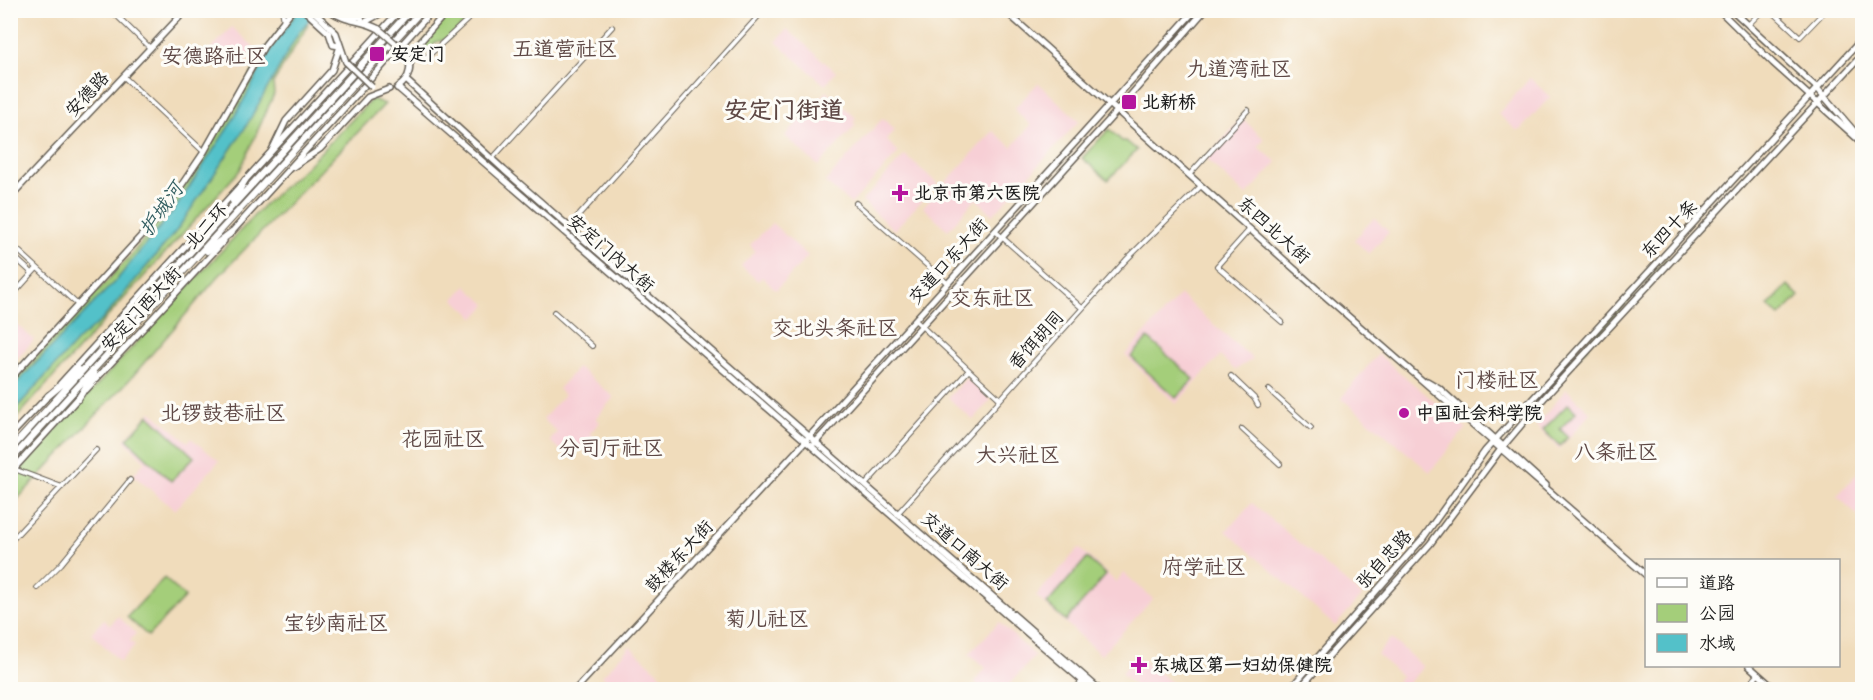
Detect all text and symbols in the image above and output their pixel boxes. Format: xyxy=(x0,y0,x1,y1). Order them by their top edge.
district label: 五道营社区 xyxy=(513,34,618,67)
district label: 安德路社区 xyxy=(162,41,267,74)
place label: 安定门 xyxy=(391,41,445,70)
marker: 安定门 xyxy=(368,45,386,63)
district label: 九道湾社区 xyxy=(1187,54,1292,87)
street label: 安德路 xyxy=(59,65,117,125)
place label: 北新桥 xyxy=(1142,89,1196,118)
district label: 安定门街道 xyxy=(724,92,844,131)
marker: 北新桥 xyxy=(1120,93,1138,111)
water label: 护城河 xyxy=(132,174,195,244)
place label: 北京市第六医院 xyxy=(914,180,1040,209)
marker: 北京市第六医院 xyxy=(891,184,909,202)
street label: 东四北大街 xyxy=(1230,190,1316,272)
street label: 东四十条 xyxy=(1635,194,1705,266)
street label: 北二环 xyxy=(178,197,236,257)
street label: 安定门内大街 xyxy=(560,208,660,301)
street label: 交道口东大街 xyxy=(902,212,996,312)
street label: 安定门西大街 xyxy=(95,261,190,359)
district label: 交东社区 xyxy=(950,283,1034,316)
street label: 香饵胡同 xyxy=(1002,305,1072,377)
district label: 交北头条社区 xyxy=(772,313,898,346)
district label: 门楼社区 xyxy=(1455,365,1539,398)
district label: 北锣鼓巷社区 xyxy=(160,398,286,431)
place label: 中国社会科学院 xyxy=(1416,400,1542,429)
marker: 中国社会科学院 xyxy=(1397,406,1411,420)
district label: 花园社区 xyxy=(401,424,485,457)
district label: 分司厅社区 xyxy=(559,433,664,466)
district label: 八条社区 xyxy=(1574,437,1658,470)
district label: 大兴社区 xyxy=(976,440,1060,473)
street label: 交道口南大街 xyxy=(914,506,1014,599)
street label: 鼓楼东大街 xyxy=(639,514,721,600)
street label: 张自忠路 xyxy=(1350,524,1420,596)
district label: 府学社区 xyxy=(1162,552,1246,585)
legend xyxy=(1645,559,1840,667)
text: 道路 xyxy=(1699,570,1735,599)
text: 公园 xyxy=(1699,600,1735,629)
district label: 菊儿社区 xyxy=(725,604,809,637)
district label: 宝钞南社区 xyxy=(284,608,389,641)
text: 水域 xyxy=(1699,630,1735,659)
place label: 东城区第一妇幼保健院 xyxy=(1152,652,1332,681)
marker: 东城区第一妇幼保健院 xyxy=(1130,656,1148,674)

